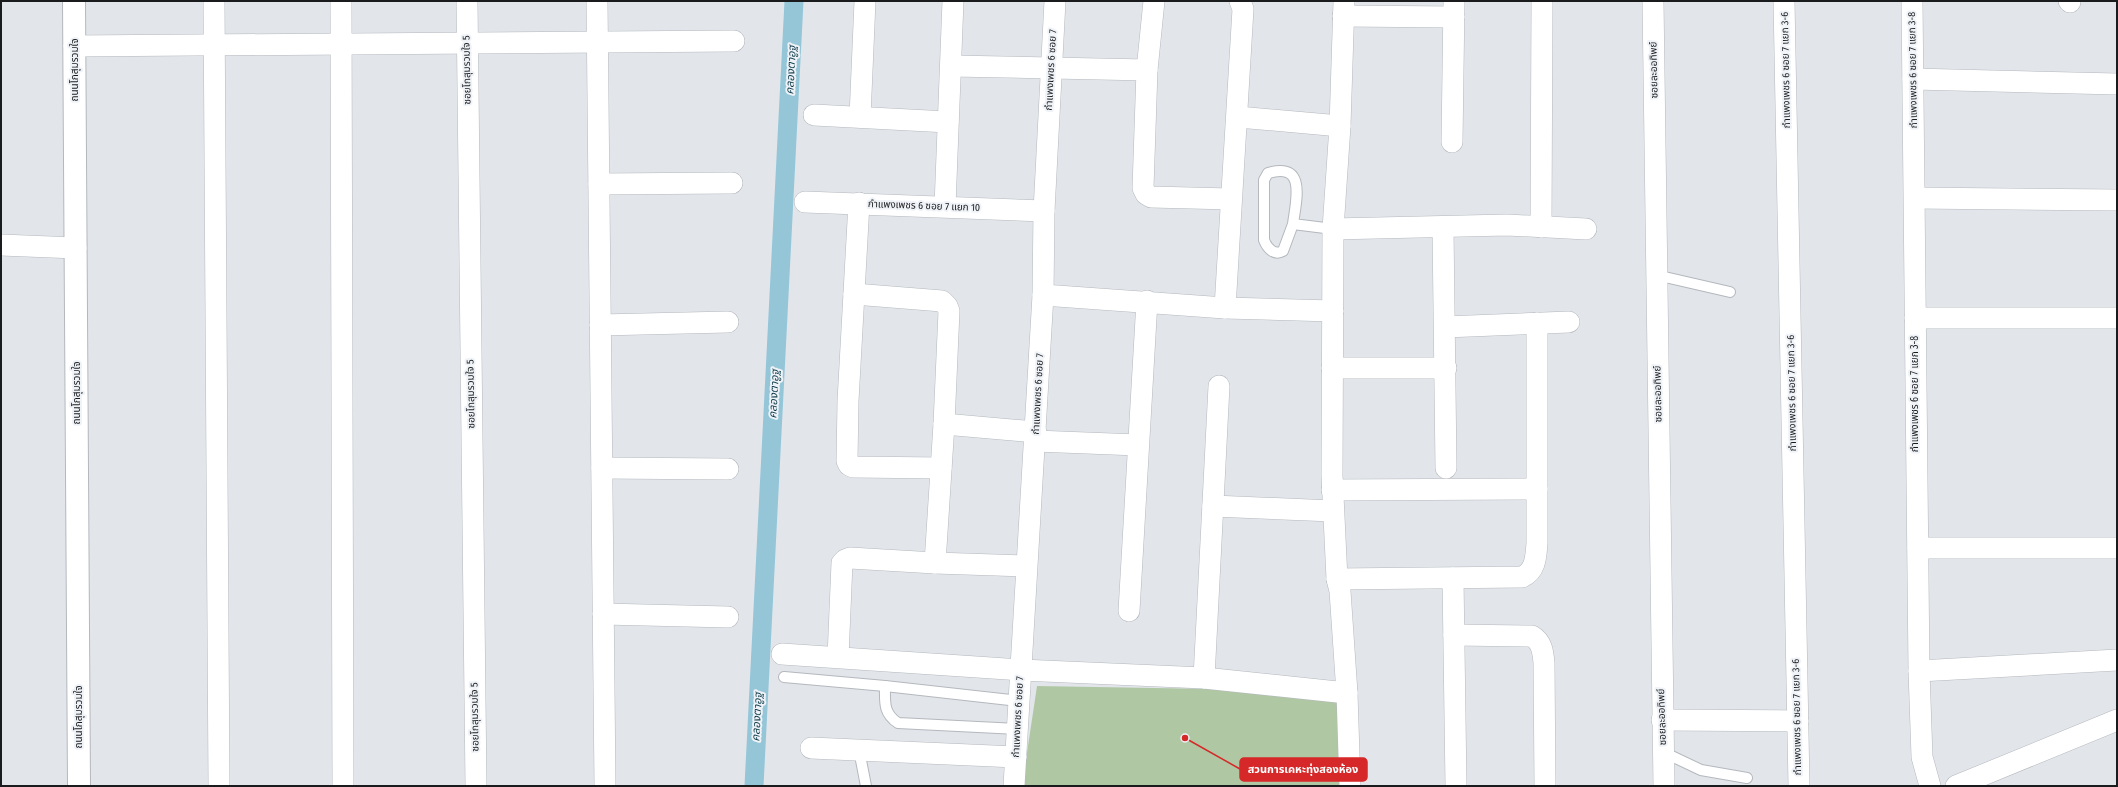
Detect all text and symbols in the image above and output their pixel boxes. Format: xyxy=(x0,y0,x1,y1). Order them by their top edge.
street label: กำแพงเพชร 6 ซอย 7 แยก 3-6 xyxy=(1779,12,1793,128)
street label: กำแพงเพชร 6 ซอย 7 แยก 3-8 xyxy=(1906,12,1920,128)
street label: กำแพงเพชร 6 ซอย 7 xyxy=(1043,29,1059,111)
street label: ซอยโกสุมรวมใจ 5 xyxy=(460,35,474,105)
street label: ถนนโกสุมรวมใจ xyxy=(69,38,81,102)
street label: ซอยละออทิพย์ xyxy=(1648,41,1660,98)
water label: คลองตาอูฐ xyxy=(783,43,799,95)
street label: กำแพงเพชร 6 ซอย 7 แยก 10 xyxy=(868,198,980,214)
street label: กำแพงเพชร 6 ซอย 7 แยก 3-6 xyxy=(1785,335,1799,451)
street label: กำแพงเพชร 6 ซอย 7 แยก 3-8 xyxy=(1909,336,1921,452)
street label: กำแพงเพชร 6 ซอย 7 xyxy=(1030,353,1046,435)
street label: ซอยโกสุมรวมใจ 5 xyxy=(464,359,478,429)
street label: ถนนโกสุมรวมใจ xyxy=(71,361,83,425)
street label: ซอยละออทิพย์ xyxy=(1652,365,1664,422)
water label: คลองตาอูฐ xyxy=(766,367,782,419)
street label: กำแพงเพชร 6 ซอย 7 แยก 3-6 xyxy=(1790,659,1804,775)
street label: กำแพงเพชร 6 ซอย 7 xyxy=(1010,676,1026,758)
street label: ซอยโกสุมรวมใจ 5 xyxy=(468,682,482,752)
street label: ถนนโกสุมรวมใจ xyxy=(73,685,85,749)
street label: ซอยละออทิพย์ xyxy=(1655,688,1669,746)
water label: คลองตาอูฐ xyxy=(749,690,765,742)
callout: สวนการเคหะทุ่งสองห้อง xyxy=(1240,758,1367,781)
text: สวนการเคหะทุ่งสองห้อง xyxy=(1248,763,1358,776)

